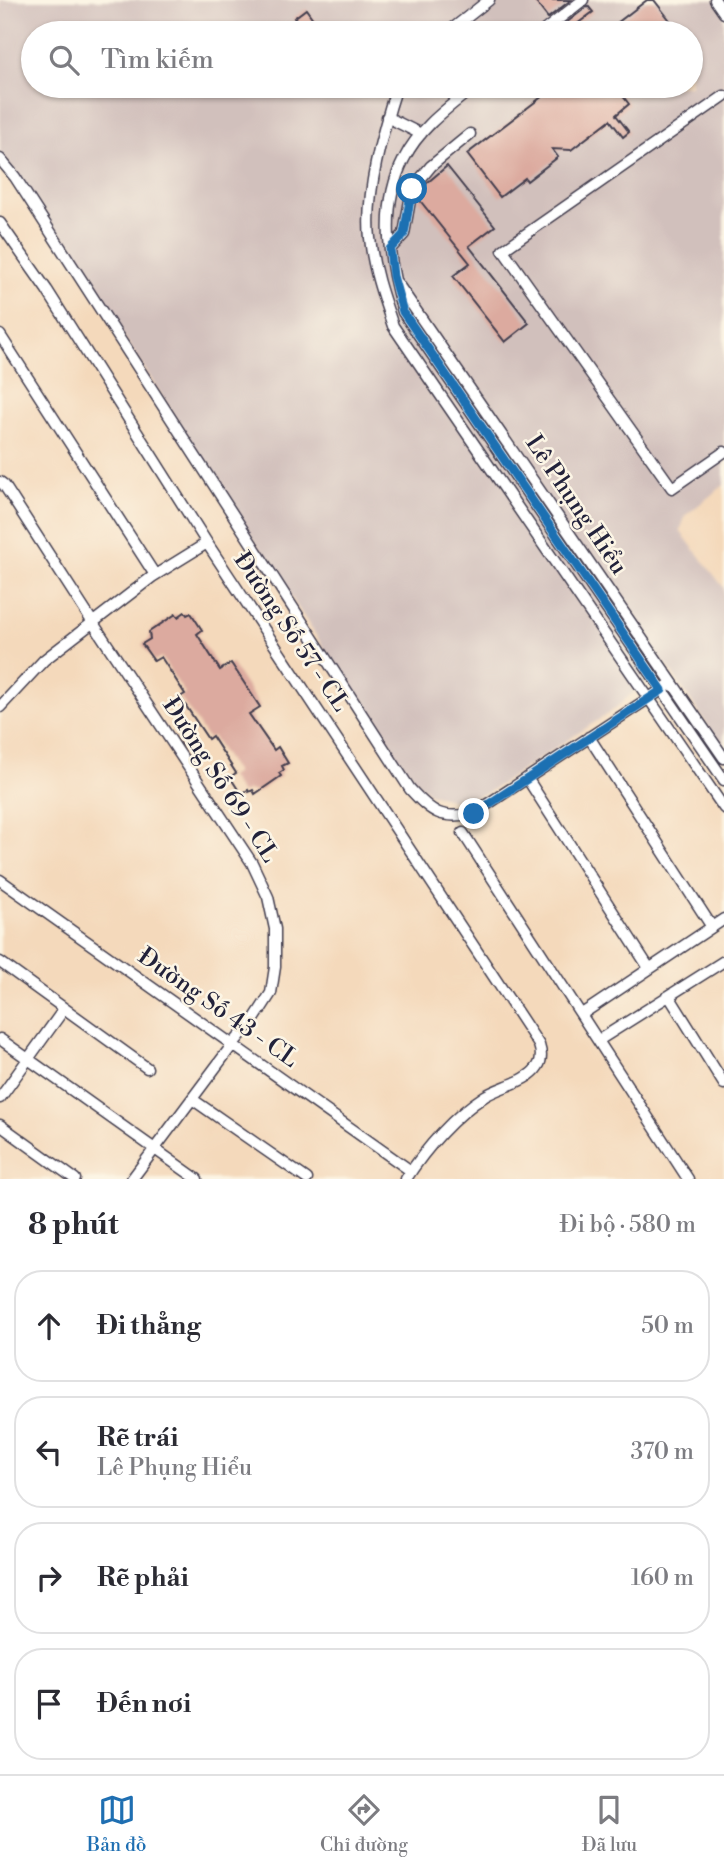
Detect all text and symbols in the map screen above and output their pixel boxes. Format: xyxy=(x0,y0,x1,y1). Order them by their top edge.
search box xyxy=(21,21,703,98)
icon: search xyxy=(45,41,83,79)
text: Tìm kiếm xyxy=(101,44,214,76)
route start xyxy=(396,173,427,204)
street label: Lê Phụng Hiểu xyxy=(518,429,634,581)
street label: Đường Số 57 - CL xyxy=(227,547,355,718)
street label: Đường Số 69 - CL xyxy=(156,692,285,868)
route end xyxy=(458,798,489,829)
street label: Đường Số 43 - CL xyxy=(132,942,304,1075)
text: 8 phút xyxy=(28,1206,119,1244)
text: Đi bộ · 580 m xyxy=(560,1211,696,1239)
icon: ahead xyxy=(30,1307,68,1345)
text: Đi thẳng xyxy=(97,1310,201,1342)
text: 50 m xyxy=(641,1312,694,1340)
text: Rẽ trái xyxy=(97,1422,178,1454)
icon: left xyxy=(30,1433,68,1471)
text: 370 m xyxy=(631,1438,694,1466)
text: Lê Phụng Hiểu xyxy=(97,1454,252,1482)
icon: right xyxy=(30,1559,68,1597)
text: Rẽ phải xyxy=(97,1562,189,1594)
text: 160 m xyxy=(631,1564,694,1592)
icon: arrive xyxy=(30,1685,68,1723)
text: Đến nơi xyxy=(97,1688,191,1720)
tab: Bản đồ xyxy=(87,1791,146,1857)
tab: Chỉ đường xyxy=(320,1791,408,1857)
tab: Đã lưu xyxy=(582,1791,637,1857)

